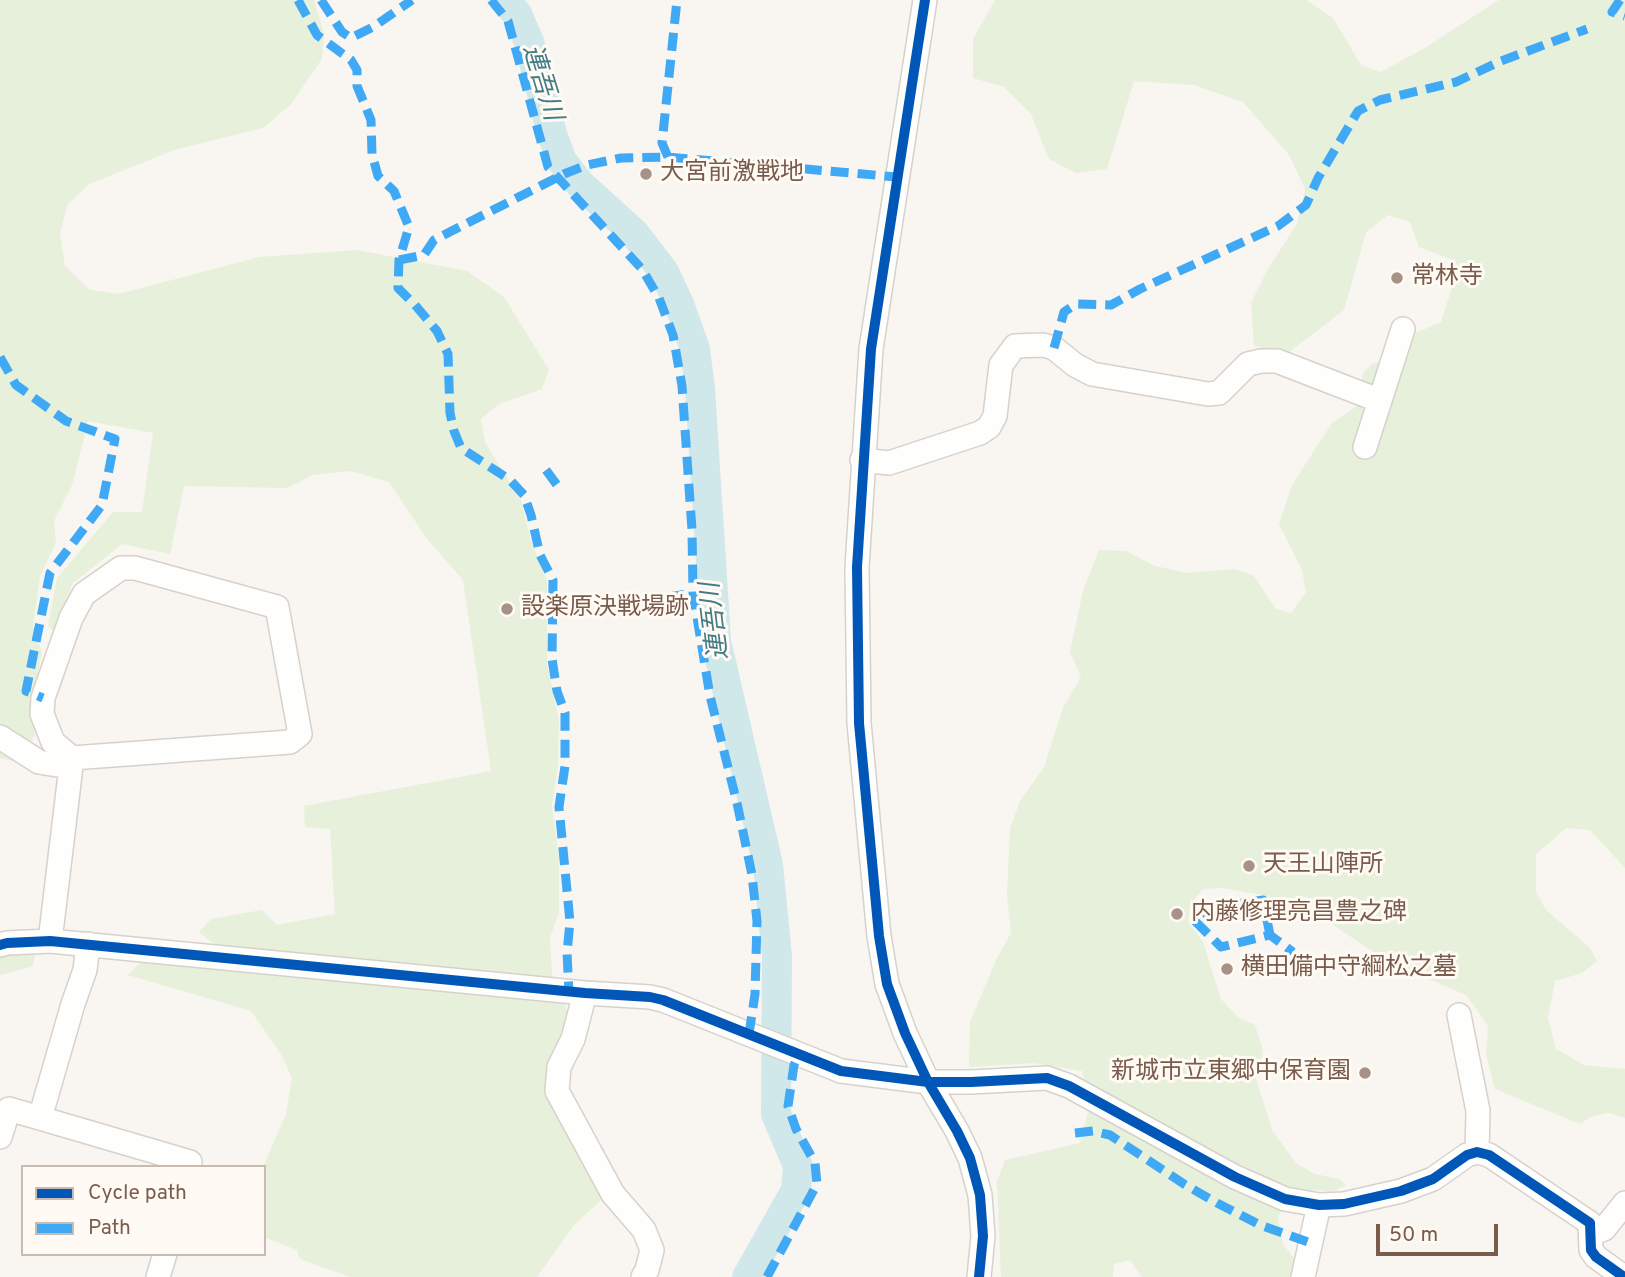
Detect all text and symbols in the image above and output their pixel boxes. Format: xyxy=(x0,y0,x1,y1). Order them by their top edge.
water label: 連吾川 xyxy=(514,41,566,125)
place label: 大宮前激戦地 xyxy=(660,160,804,188)
marker: 大宮前激戦地 xyxy=(638,166,654,182)
place label: 常林寺 xyxy=(1411,264,1483,292)
marker: 常林寺 xyxy=(1389,270,1405,286)
water label: 連吾川 xyxy=(697,580,737,662)
place label: 設楽原決戦場跡 xyxy=(521,595,689,623)
marker: 設楽原決戦場跡 xyxy=(499,601,515,617)
place label: 天王山陣所 xyxy=(1263,852,1383,880)
marker: 天王山陣所 xyxy=(1241,858,1257,874)
place label: 内藤修理亮昌豊之碑 xyxy=(1191,900,1407,928)
marker: 内藤修理亮昌豊之碑 xyxy=(1169,906,1185,922)
place label: 横田備中守綱松之墓 xyxy=(1241,955,1457,983)
marker: 横田備中守綱松之墓 xyxy=(1219,961,1235,977)
place label: 新城市立東郷中保育園 xyxy=(1111,1059,1351,1087)
marker: 新城市立東郷中保育園 xyxy=(1357,1065,1373,1081)
legend xyxy=(21,1165,266,1256)
text: Cycle path xyxy=(88,1180,187,1207)
scale bar xyxy=(1380,1210,1502,1254)
text: Path xyxy=(88,1215,131,1242)
text: 50 m xyxy=(1389,1222,1438,1249)

